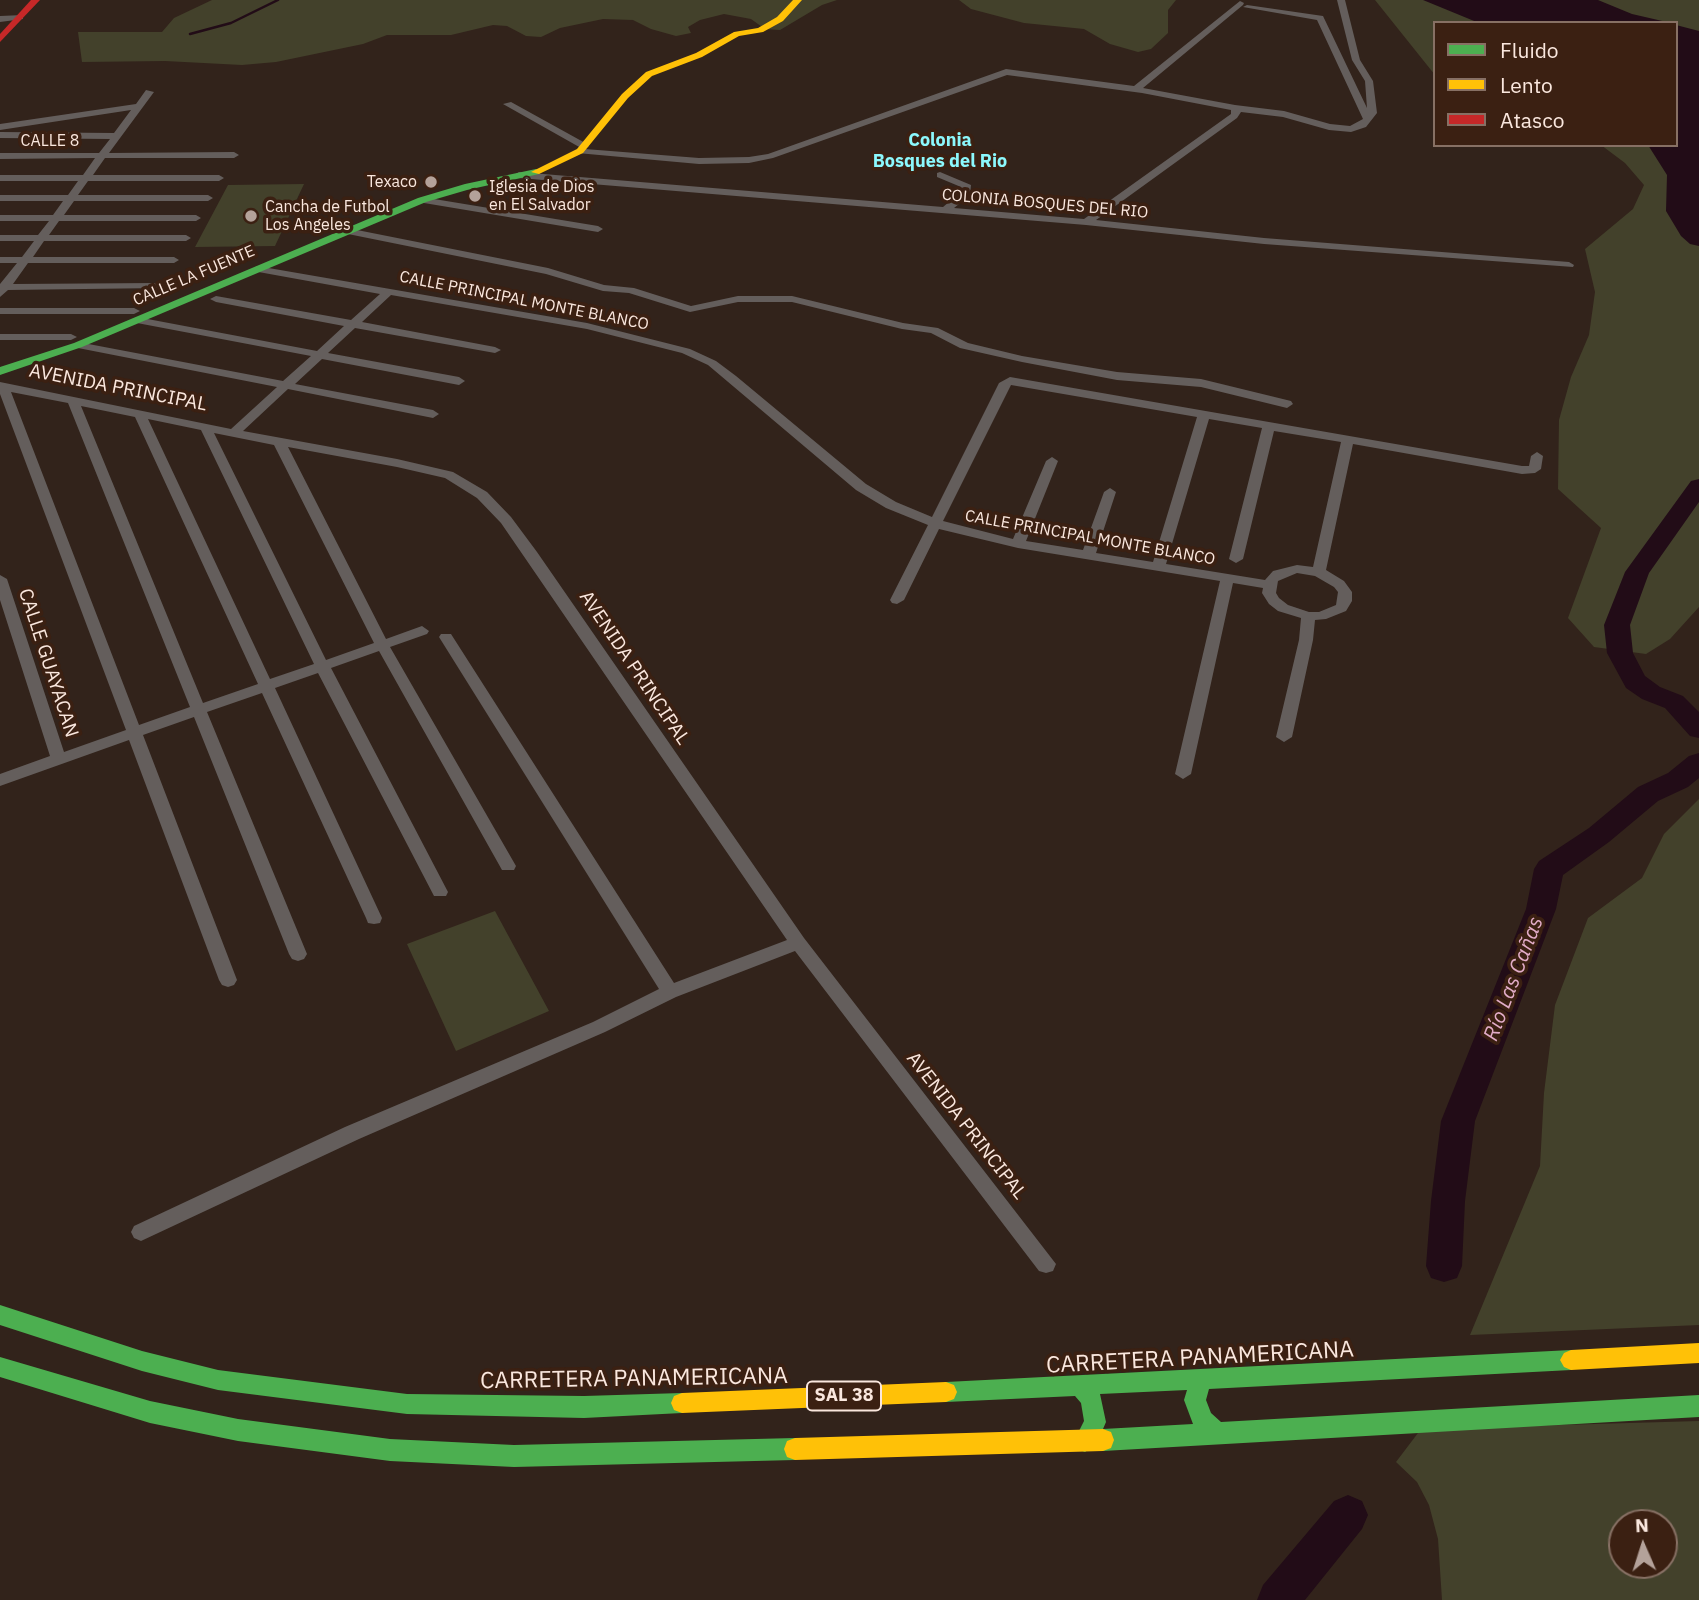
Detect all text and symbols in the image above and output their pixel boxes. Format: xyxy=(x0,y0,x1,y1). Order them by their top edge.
legend xyxy=(1433,21,1678,147)
text: Fluido xyxy=(1500,36,1559,64)
text: Lento xyxy=(1500,71,1553,99)
text: Atasco xyxy=(1500,106,1564,134)
district label: Colonia Bosques del Rio xyxy=(873,130,1007,172)
street label: CALLE 8 xyxy=(21,131,79,151)
place label: Texaco xyxy=(367,172,417,192)
marker: Texaco xyxy=(423,174,439,190)
place label: Iglesia de Dios en El Salvador xyxy=(489,177,594,215)
street label: COLONIA BOSQUES DEL RIO xyxy=(941,185,1149,223)
marker: Iglesia de Dios en El Salvador xyxy=(467,188,483,204)
place label: Cancha de Futbol Los Angeles xyxy=(265,197,390,235)
marker: Cancha de Futbol Los Angeles xyxy=(243,208,259,224)
street label: CALLE LA FUENTE xyxy=(130,242,258,310)
street label: CALLE PRINCIPAL MONTE BLANCO xyxy=(398,267,650,335)
street label: AVENIDA PRINCIPAL xyxy=(27,360,209,416)
street label: CALLE PRINCIPAL MONTE BLANCO xyxy=(963,507,1217,569)
street label: CALLE GUAYACAN xyxy=(13,586,83,740)
street label: AVENIDA PRINCIPAL xyxy=(574,587,694,749)
water label: Río Las Cañas xyxy=(1479,913,1549,1045)
street label: AVENIDA PRINCIPAL xyxy=(901,1048,1031,1204)
street label: CARRETERA PANAMERICANA xyxy=(1045,1336,1355,1380)
street label: CARRETERA PANAMERICANA xyxy=(480,1363,788,1395)
road number: SAL 38 xyxy=(807,1381,881,1410)
north arrow xyxy=(1608,1509,1678,1579)
text: N xyxy=(1634,1513,1649,1537)

